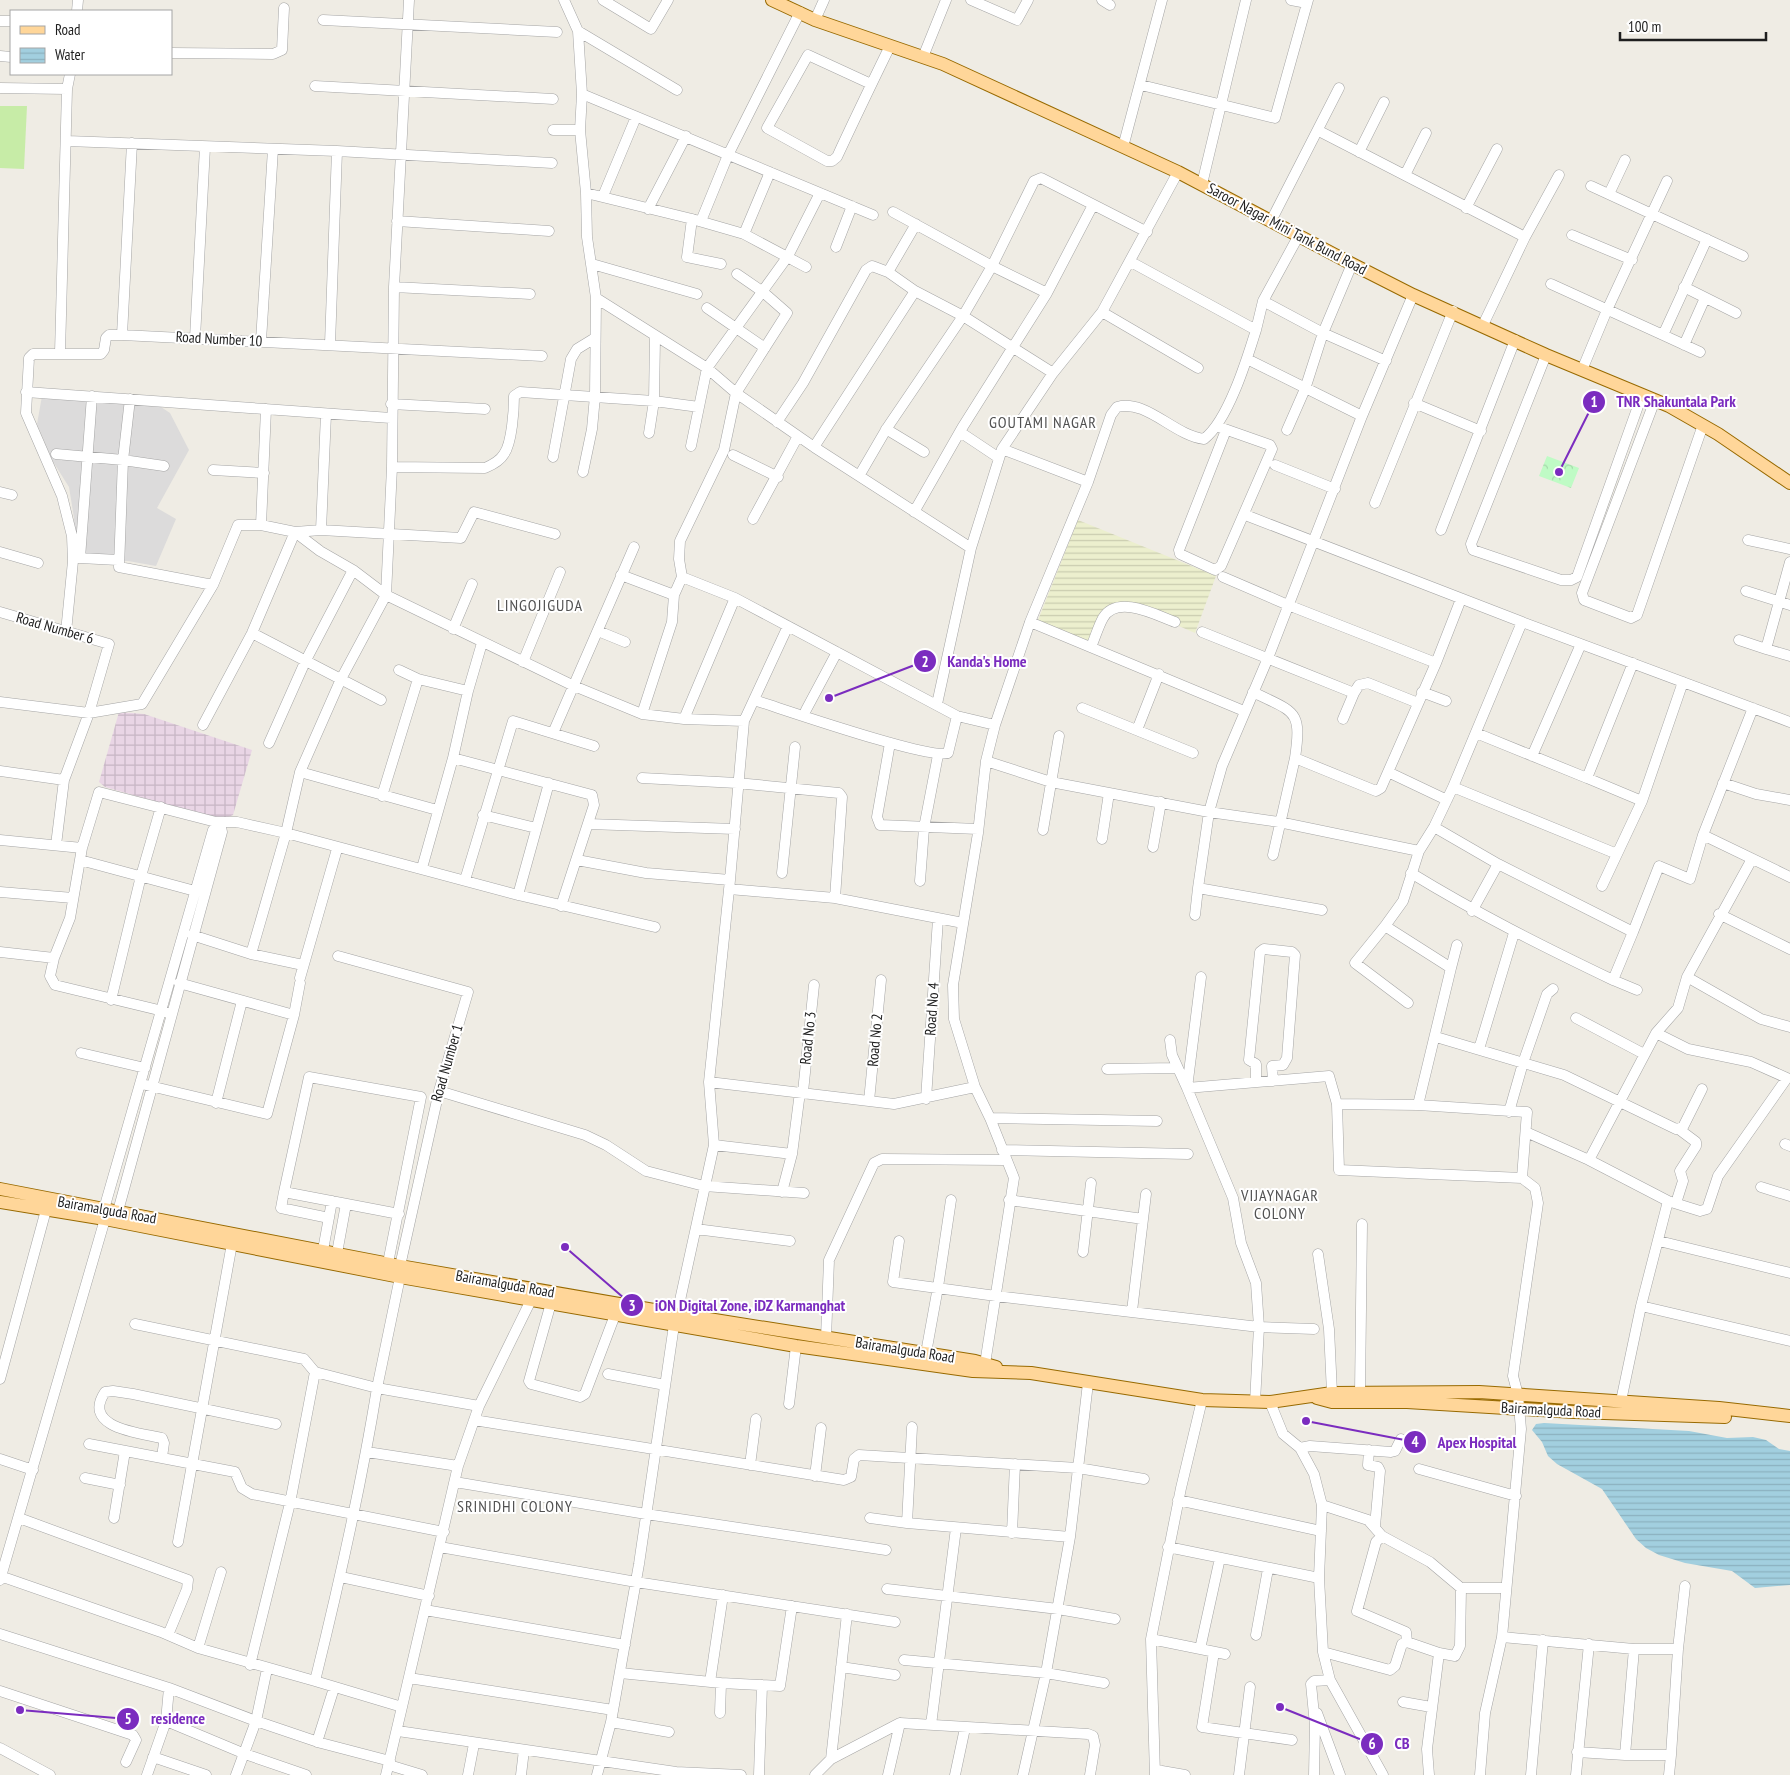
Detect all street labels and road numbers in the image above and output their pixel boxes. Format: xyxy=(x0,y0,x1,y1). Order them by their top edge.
street label: Saroor Nagar Mini Tank Bund Road xyxy=(1204,178,1370,279)
street label: Road Number 10 xyxy=(175,327,263,350)
street label: Road Number 6 xyxy=(14,607,96,648)
street label: Road No 4 xyxy=(920,982,943,1036)
street label: Road No 3 xyxy=(795,1010,820,1065)
street label: Road No 2 xyxy=(863,1013,886,1067)
street label: Road Number 1 xyxy=(426,1022,467,1104)
street label: Bairamalguda Road xyxy=(56,1191,158,1228)
street label: Bairamalguda Road xyxy=(454,1265,556,1302)
street label: Bairamalguda Road xyxy=(854,1332,956,1367)
street label: Bairamalguda Road xyxy=(1501,1397,1601,1422)

